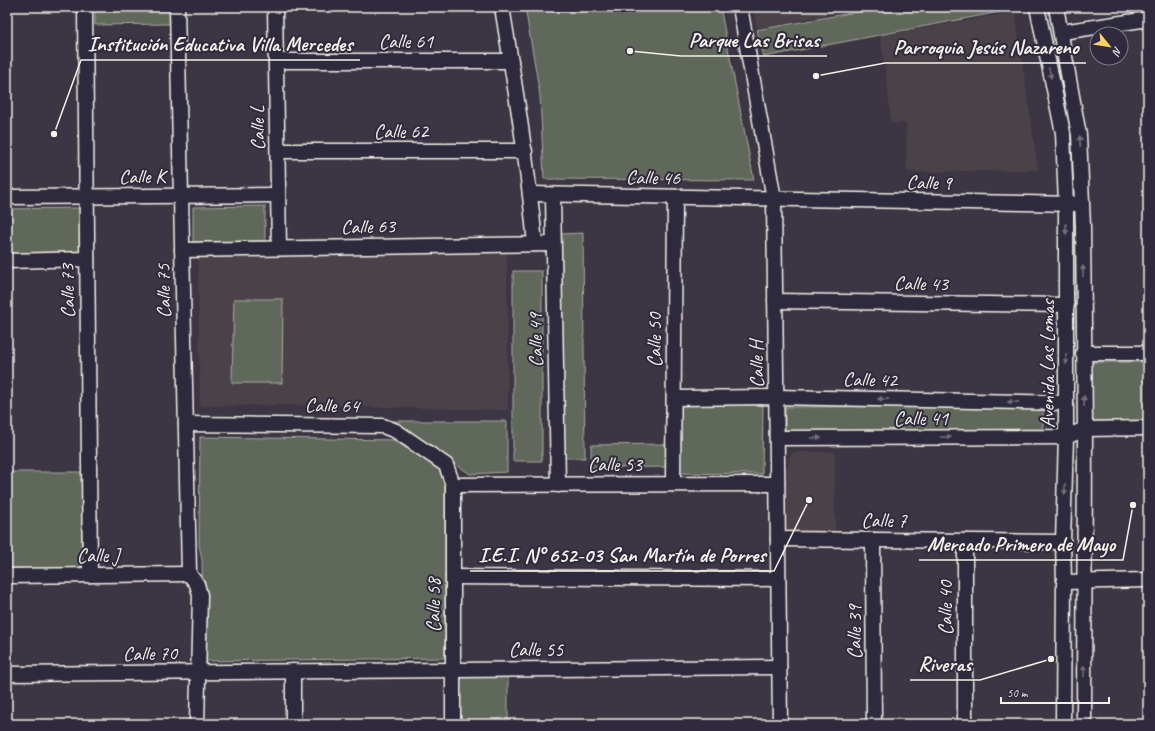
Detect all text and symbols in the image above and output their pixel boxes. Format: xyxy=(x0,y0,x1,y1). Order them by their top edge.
callout: Parque Las Brisas xyxy=(681,23,827,56)
north arrow xyxy=(1089,26,1129,66)
callout: Institución Educativa Villa Mercedes xyxy=(81,27,360,60)
text: Parque Las Brisas xyxy=(689,27,822,53)
street label: Calle 61 xyxy=(379,29,434,54)
callout: Parroquia Jesús Nazareno xyxy=(885,30,1086,63)
text: Institución Educativa Villa Mercedes xyxy=(88,31,355,57)
text: Parroquia Jesús Nazareno xyxy=(893,34,1080,60)
text: N xyxy=(1109,45,1125,59)
one-way arrow xyxy=(1048,66,1054,79)
street label: Calle L xyxy=(245,105,270,151)
street label: Calle 62 xyxy=(374,119,430,144)
one-way arrow xyxy=(1076,135,1083,147)
street label: Calle K xyxy=(119,164,168,189)
street label: Calle 46 xyxy=(626,165,681,190)
street label: Calle 9 xyxy=(906,170,954,195)
street label: Calle 63 xyxy=(341,213,397,239)
one-way arrow xyxy=(1063,223,1069,236)
street label: Calle 73 xyxy=(54,262,80,318)
street label: Calle 75 xyxy=(151,263,176,318)
one-way arrow xyxy=(1080,264,1086,277)
street label: Calle 43 xyxy=(894,271,950,297)
street label: Avenida Las Lomas xyxy=(1035,298,1060,428)
street label: Calle 49 xyxy=(522,311,548,367)
street label: Calle 50 xyxy=(642,311,667,367)
street label: Calle H xyxy=(744,337,769,388)
one-way arrow xyxy=(1063,353,1070,365)
street label: Calle 42 xyxy=(843,367,899,393)
street label: Calle 64 xyxy=(305,393,361,419)
one-way arrow xyxy=(1081,395,1088,407)
one-way arrow xyxy=(877,396,889,403)
one-way arrow xyxy=(1006,399,1019,405)
street label: Calle 41 xyxy=(894,406,949,431)
one-way arrow xyxy=(940,434,953,440)
one-way arrow xyxy=(810,435,823,441)
street label: Calle 53 xyxy=(588,452,644,477)
one-way arrow xyxy=(1061,483,1068,495)
street label: Calle 7 xyxy=(861,508,908,533)
callout: Mercado Primero de Mayo xyxy=(919,527,1123,560)
text: Mercado Primero de Mayo xyxy=(927,531,1116,558)
callout: I.E.I. N° 652-03 San Martín de Porres xyxy=(470,538,774,571)
text: I.E.I. N° 652-03 San Martín de Porres xyxy=(478,542,768,568)
street label: Calle J xyxy=(77,543,122,568)
street label: Calle 58 xyxy=(421,576,446,632)
street label: Calle 40 xyxy=(933,579,958,635)
street label: Calle 39 xyxy=(842,603,867,659)
street label: Calle 55 xyxy=(509,637,564,662)
street label: Calle 70 xyxy=(123,640,179,666)
callout: Riveras xyxy=(910,647,980,680)
text: Riveras xyxy=(918,651,974,677)
one-way arrow xyxy=(1081,664,1087,677)
scale bar xyxy=(1001,679,1109,705)
text: 50 m xyxy=(1007,685,1029,701)

